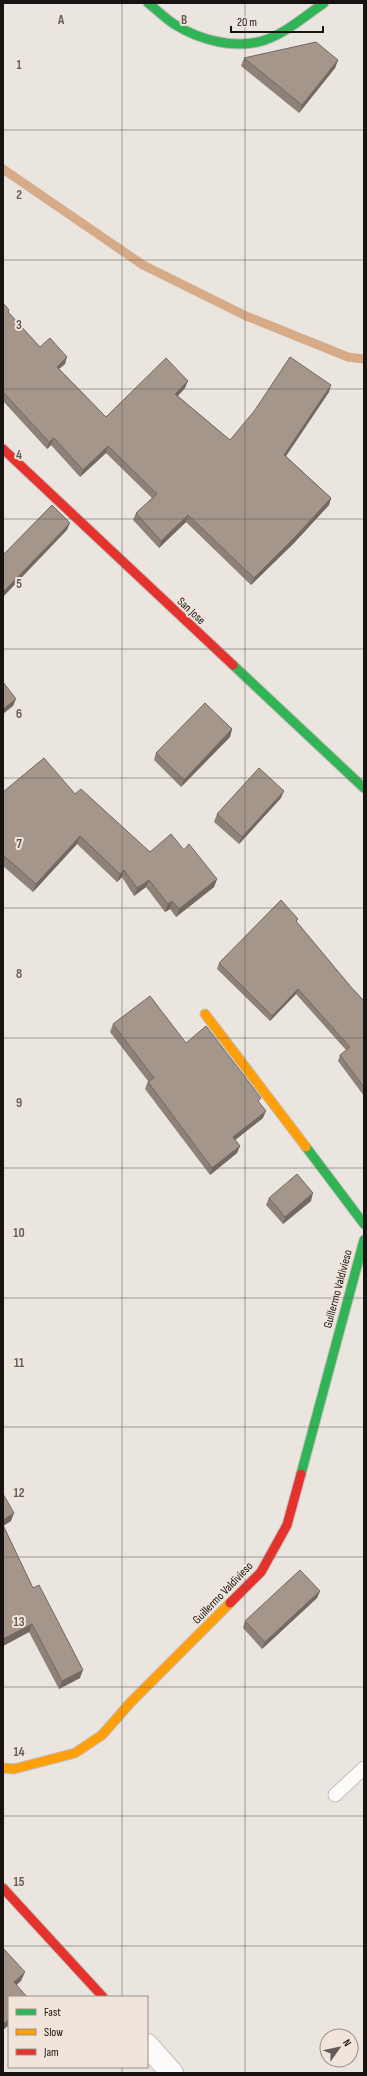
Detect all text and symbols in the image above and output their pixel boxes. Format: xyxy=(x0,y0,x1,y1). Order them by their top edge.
scale bar xyxy=(231,8,323,34)
text: A xyxy=(57,12,65,28)
text: B xyxy=(181,12,187,28)
text: 20 m xyxy=(237,15,257,30)
text: 1 xyxy=(16,57,22,73)
text: 2 xyxy=(16,187,22,203)
text: 3 xyxy=(16,317,22,333)
text: 4 xyxy=(16,447,22,463)
text: 5 xyxy=(16,576,22,592)
street label: San Jose xyxy=(174,594,208,628)
text: 6 xyxy=(16,706,22,722)
text: 7 xyxy=(16,836,22,852)
text: 8 xyxy=(16,966,22,982)
text: 9 xyxy=(16,1095,22,1111)
text: 10 xyxy=(13,1225,25,1241)
street label: Guillermo Valdivieso xyxy=(320,1248,356,1330)
text: 11 xyxy=(14,1355,24,1371)
text: 12 xyxy=(14,1485,25,1501)
street label: Guillermo Valdivieso xyxy=(190,1559,256,1627)
text: 13 xyxy=(14,1614,25,1630)
text: 14 xyxy=(13,1744,25,1760)
text: 15 xyxy=(14,1874,25,1890)
legend xyxy=(8,1996,148,2068)
text: Fast xyxy=(44,2005,61,2020)
text: Slow xyxy=(44,2025,63,2040)
north arrow xyxy=(319,2028,359,2068)
text: N xyxy=(340,2037,354,2049)
text: Jam xyxy=(43,2045,59,2060)

